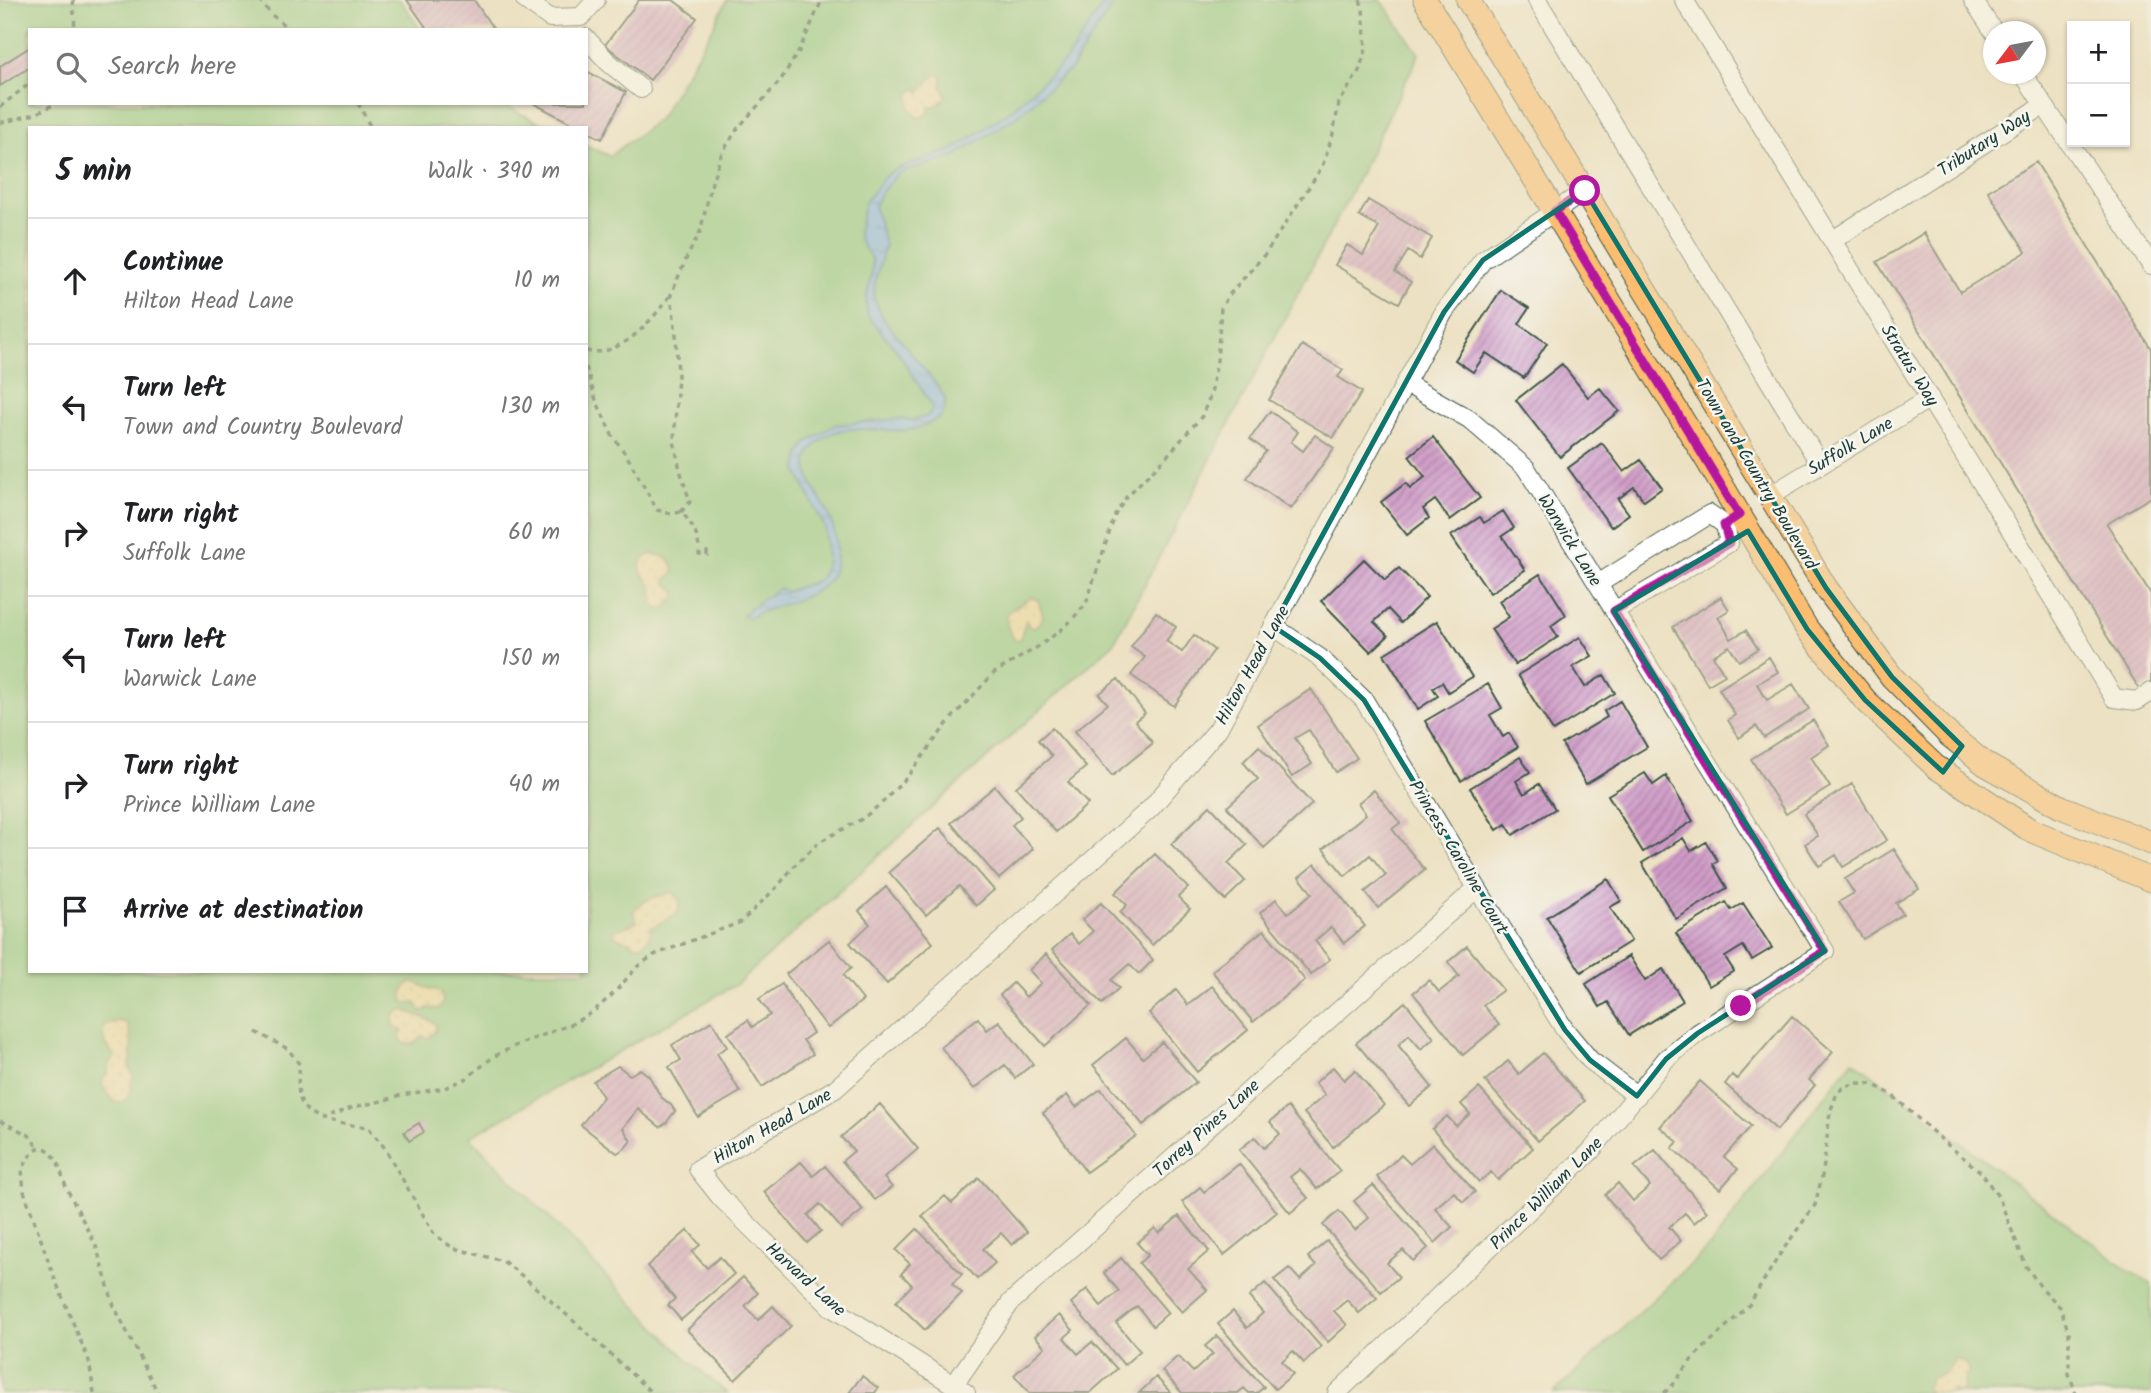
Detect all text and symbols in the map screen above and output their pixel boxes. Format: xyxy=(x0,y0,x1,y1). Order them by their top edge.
north arrow xyxy=(1983,21,2046,84)
map controls xyxy=(2067,21,2130,147)
button: + xyxy=(2067,21,2130,84)
search box xyxy=(28,28,588,105)
text: Search here xyxy=(108,46,236,88)
icon: search xyxy=(52,48,90,86)
button: − xyxy=(2067,84,2130,147)
street label: Tributary Way xyxy=(1932,103,2038,185)
text: 5 min xyxy=(56,148,132,196)
text: Walk · 390 m xyxy=(428,154,560,190)
route start xyxy=(1569,175,1600,206)
text: Continue xyxy=(123,242,224,284)
icon: ahead xyxy=(56,262,94,300)
text: 10 m xyxy=(514,263,560,299)
text: Hilton Head Lane xyxy=(123,284,294,320)
street label: Stratus Way xyxy=(1872,319,1946,413)
text: Turn left xyxy=(123,368,226,410)
street label: Town and Country Boulevard xyxy=(1687,374,1825,577)
icon: left xyxy=(56,388,94,426)
text: 130 m xyxy=(501,389,560,425)
text: Town and Country Boulevard xyxy=(123,410,402,446)
street label: Suffolk Lane xyxy=(1802,410,1899,484)
street label: Warwick Lane xyxy=(1529,489,1609,593)
text: Turn right xyxy=(123,494,239,536)
icon: right xyxy=(56,514,94,552)
text: 60 m xyxy=(508,515,560,551)
text: Suffolk Lane xyxy=(123,536,246,572)
street label: Hilton Head Lane xyxy=(1208,600,1298,731)
text: Turn left xyxy=(123,620,226,662)
icon: left xyxy=(56,640,94,678)
text: 150 m xyxy=(501,641,560,677)
text: Warwick Lane xyxy=(123,662,257,698)
text: Turn right xyxy=(123,746,239,788)
icon: right xyxy=(56,766,94,804)
text: 40 m xyxy=(508,767,560,803)
street label: Princess Caroline Court xyxy=(1400,775,1516,941)
text: Prince William Lane xyxy=(123,788,315,824)
text: Arrive at destination xyxy=(123,890,363,932)
icon: arrive xyxy=(56,892,94,930)
route end xyxy=(1725,990,1756,1021)
street label: Torrey Pines Lane xyxy=(1147,1073,1267,1185)
street label: Hilton Head Lane xyxy=(708,1081,838,1173)
street label: Prince William Lane xyxy=(1484,1131,1610,1257)
street label: Harvard Lane xyxy=(758,1236,852,1325)

